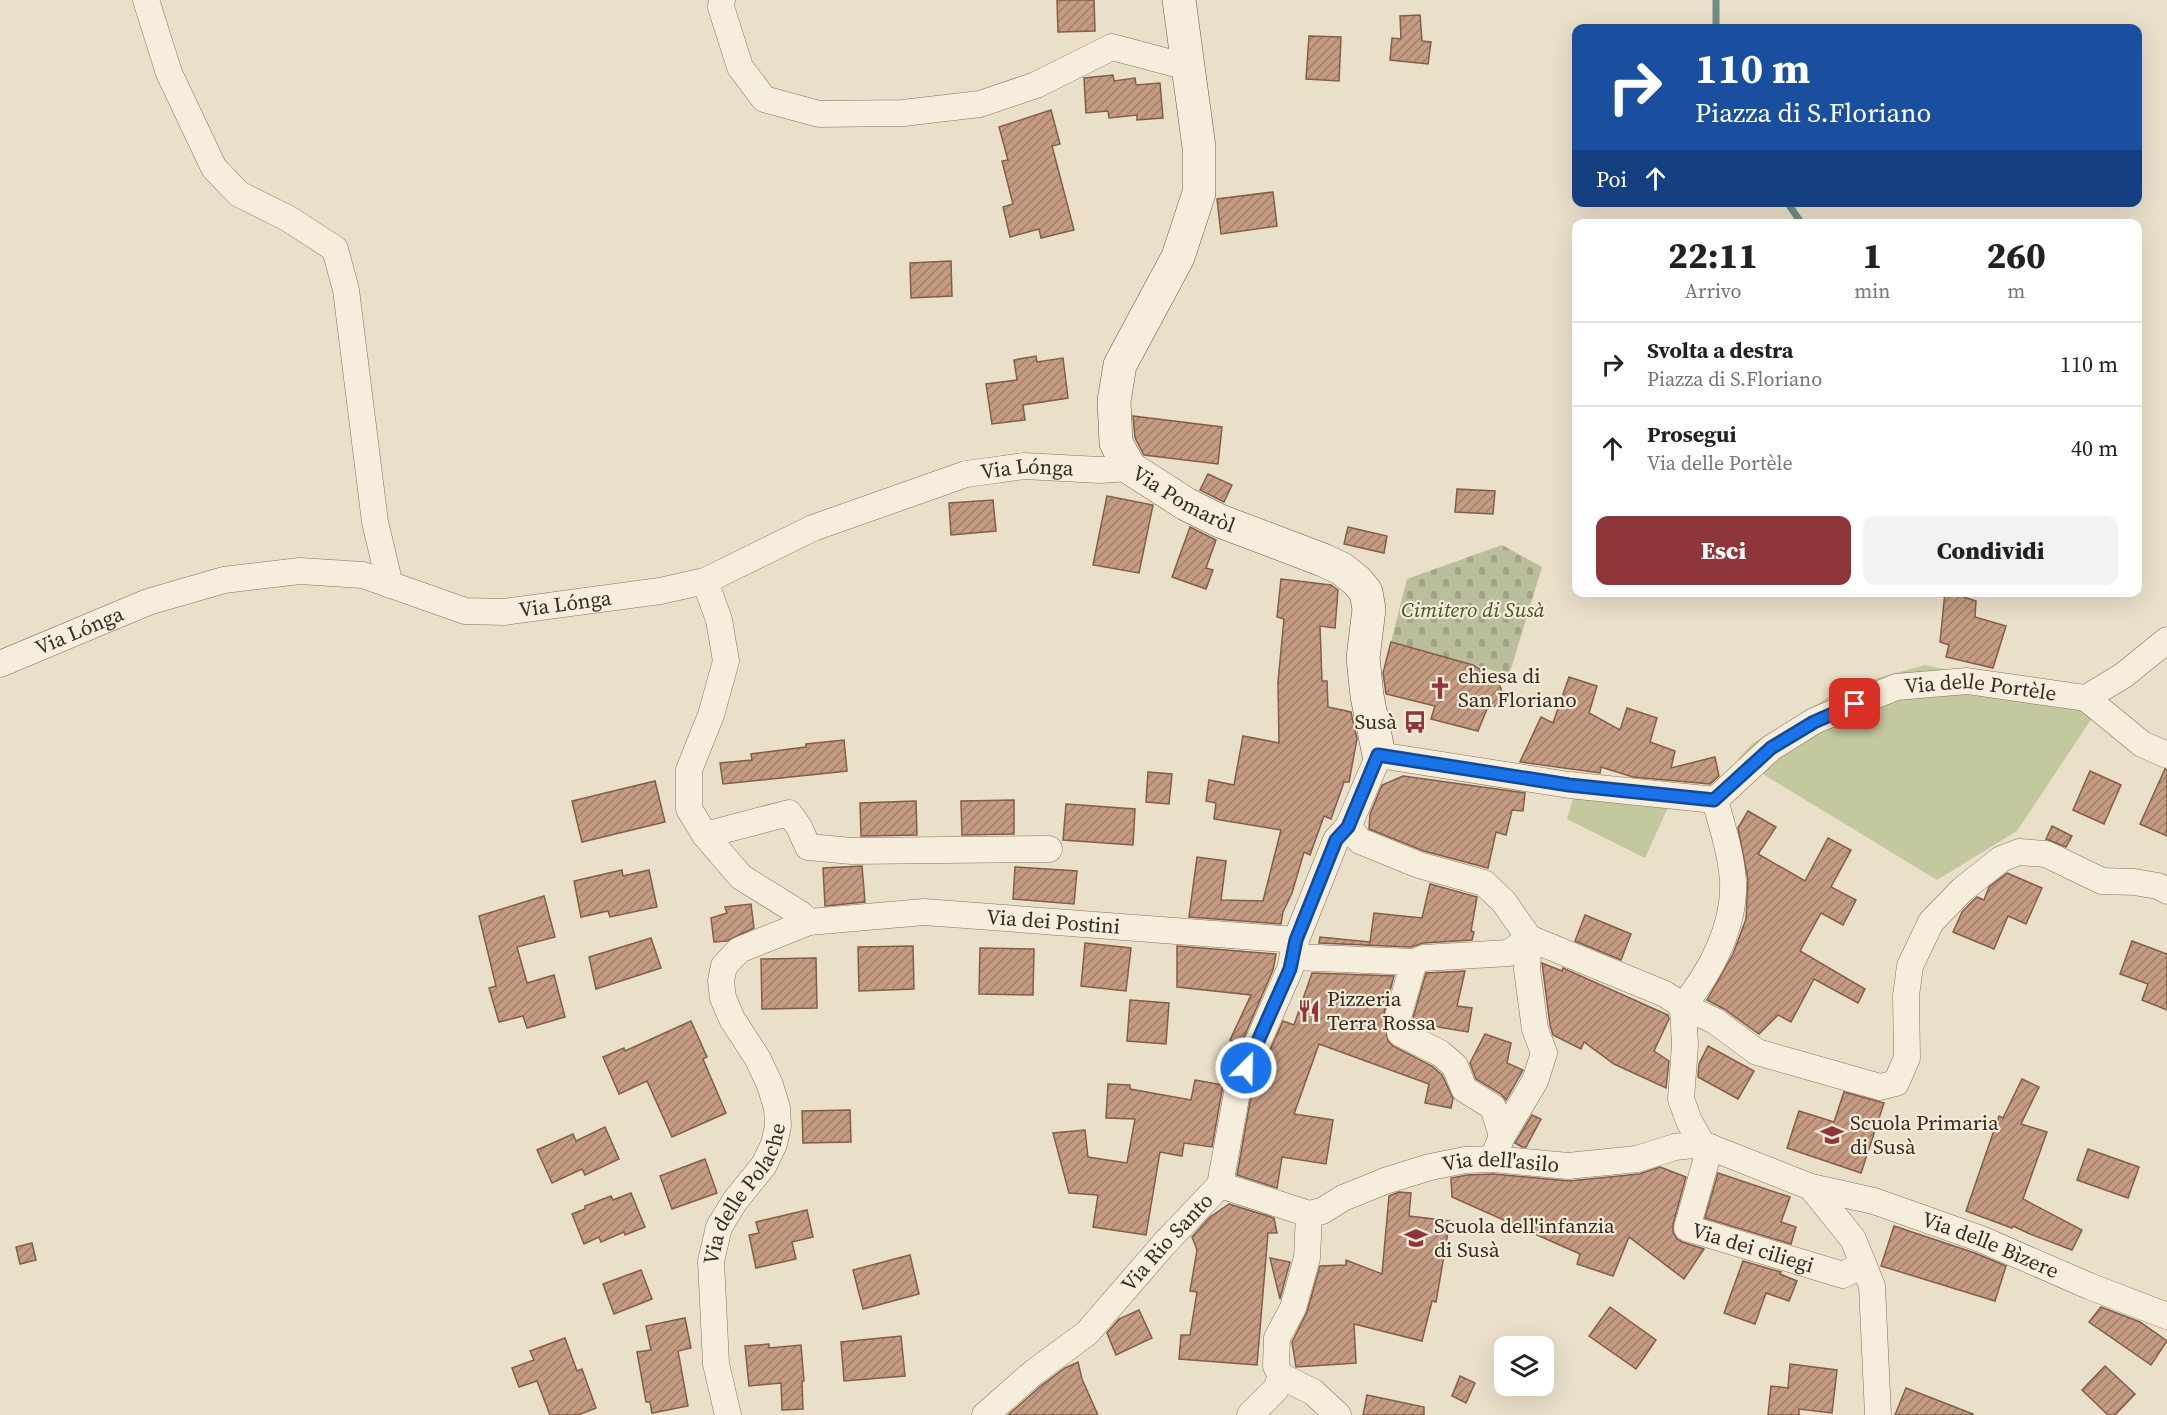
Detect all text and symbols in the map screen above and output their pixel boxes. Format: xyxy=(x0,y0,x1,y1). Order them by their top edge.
text: 110 m xyxy=(1695,39,1810,97)
icon: right xyxy=(1596,48,1674,126)
text: Piazza di S.Floriano xyxy=(1695,94,1931,131)
icon: ahead xyxy=(1639,162,1672,195)
text: Poi xyxy=(1596,164,1627,194)
text: 22:11 xyxy=(1668,231,1758,280)
text: 1 xyxy=(1862,231,1882,280)
text: 260 xyxy=(1986,231,2046,280)
text: Arrivo xyxy=(1685,277,1741,305)
text: min xyxy=(1854,277,1890,305)
text: m xyxy=(2007,277,2025,305)
text: Svolta a destra xyxy=(1647,335,1793,365)
icon: right xyxy=(1596,348,1629,381)
text: 110 m xyxy=(2060,349,2118,379)
text: Piazza di S.Floriano xyxy=(1647,365,1822,393)
text: Prosegui xyxy=(1647,419,1736,449)
icon: ahead xyxy=(1596,432,1629,465)
text: 40 m xyxy=(2071,433,2118,463)
text: Via delle Portèle xyxy=(1647,449,1793,477)
street label: Via Lónga xyxy=(979,451,1075,486)
street label: Via Pomaròl xyxy=(1127,458,1240,539)
button: Esci xyxy=(1596,516,1851,585)
button: Condividi xyxy=(1863,516,2118,585)
street label: Via Lónga xyxy=(517,583,613,624)
park label: Cimitero di Susà xyxy=(1401,595,1545,624)
street label: Via Lónga xyxy=(30,599,128,662)
place label: chiesa di San Floriano xyxy=(1458,661,1577,714)
street label: Via delle Portèle xyxy=(1903,666,2058,708)
church icon: chiesa di San Floriano xyxy=(1427,675,1453,701)
pin xyxy=(1829,678,1880,729)
icon: arrive xyxy=(1838,687,1871,720)
place label: Susà xyxy=(1354,707,1397,736)
bus stop icon: Susà xyxy=(1402,709,1428,735)
street label: Via dei Postini xyxy=(985,902,1121,941)
place label: Pizzeria Terra Rossa xyxy=(1327,984,1436,1037)
restaurant icon: Pizzeria Terra Rossa xyxy=(1296,998,1322,1024)
position arrow xyxy=(1214,1036,1278,1100)
place label: Scuola Primaria di Susà xyxy=(1850,1108,1999,1161)
street label: Via delle Polache xyxy=(696,1120,792,1267)
school or university icon: Scuola Primaria di Susà xyxy=(1819,1122,1845,1148)
street label: Via dell'asilo xyxy=(1440,1144,1560,1179)
street label: Via Rio Santo xyxy=(1114,1186,1219,1298)
street label: Via delle Bìzere xyxy=(1918,1204,2063,1285)
place label: Scuola dell'infanzia di Susà xyxy=(1434,1211,1615,1264)
street label: Via dei ciliegi xyxy=(1688,1215,1818,1279)
school or university icon: Scuola dell'infanzia di Susà xyxy=(1403,1225,1429,1251)
map controls xyxy=(1494,1336,1554,1396)
button: layers xyxy=(1494,1336,1554,1396)

